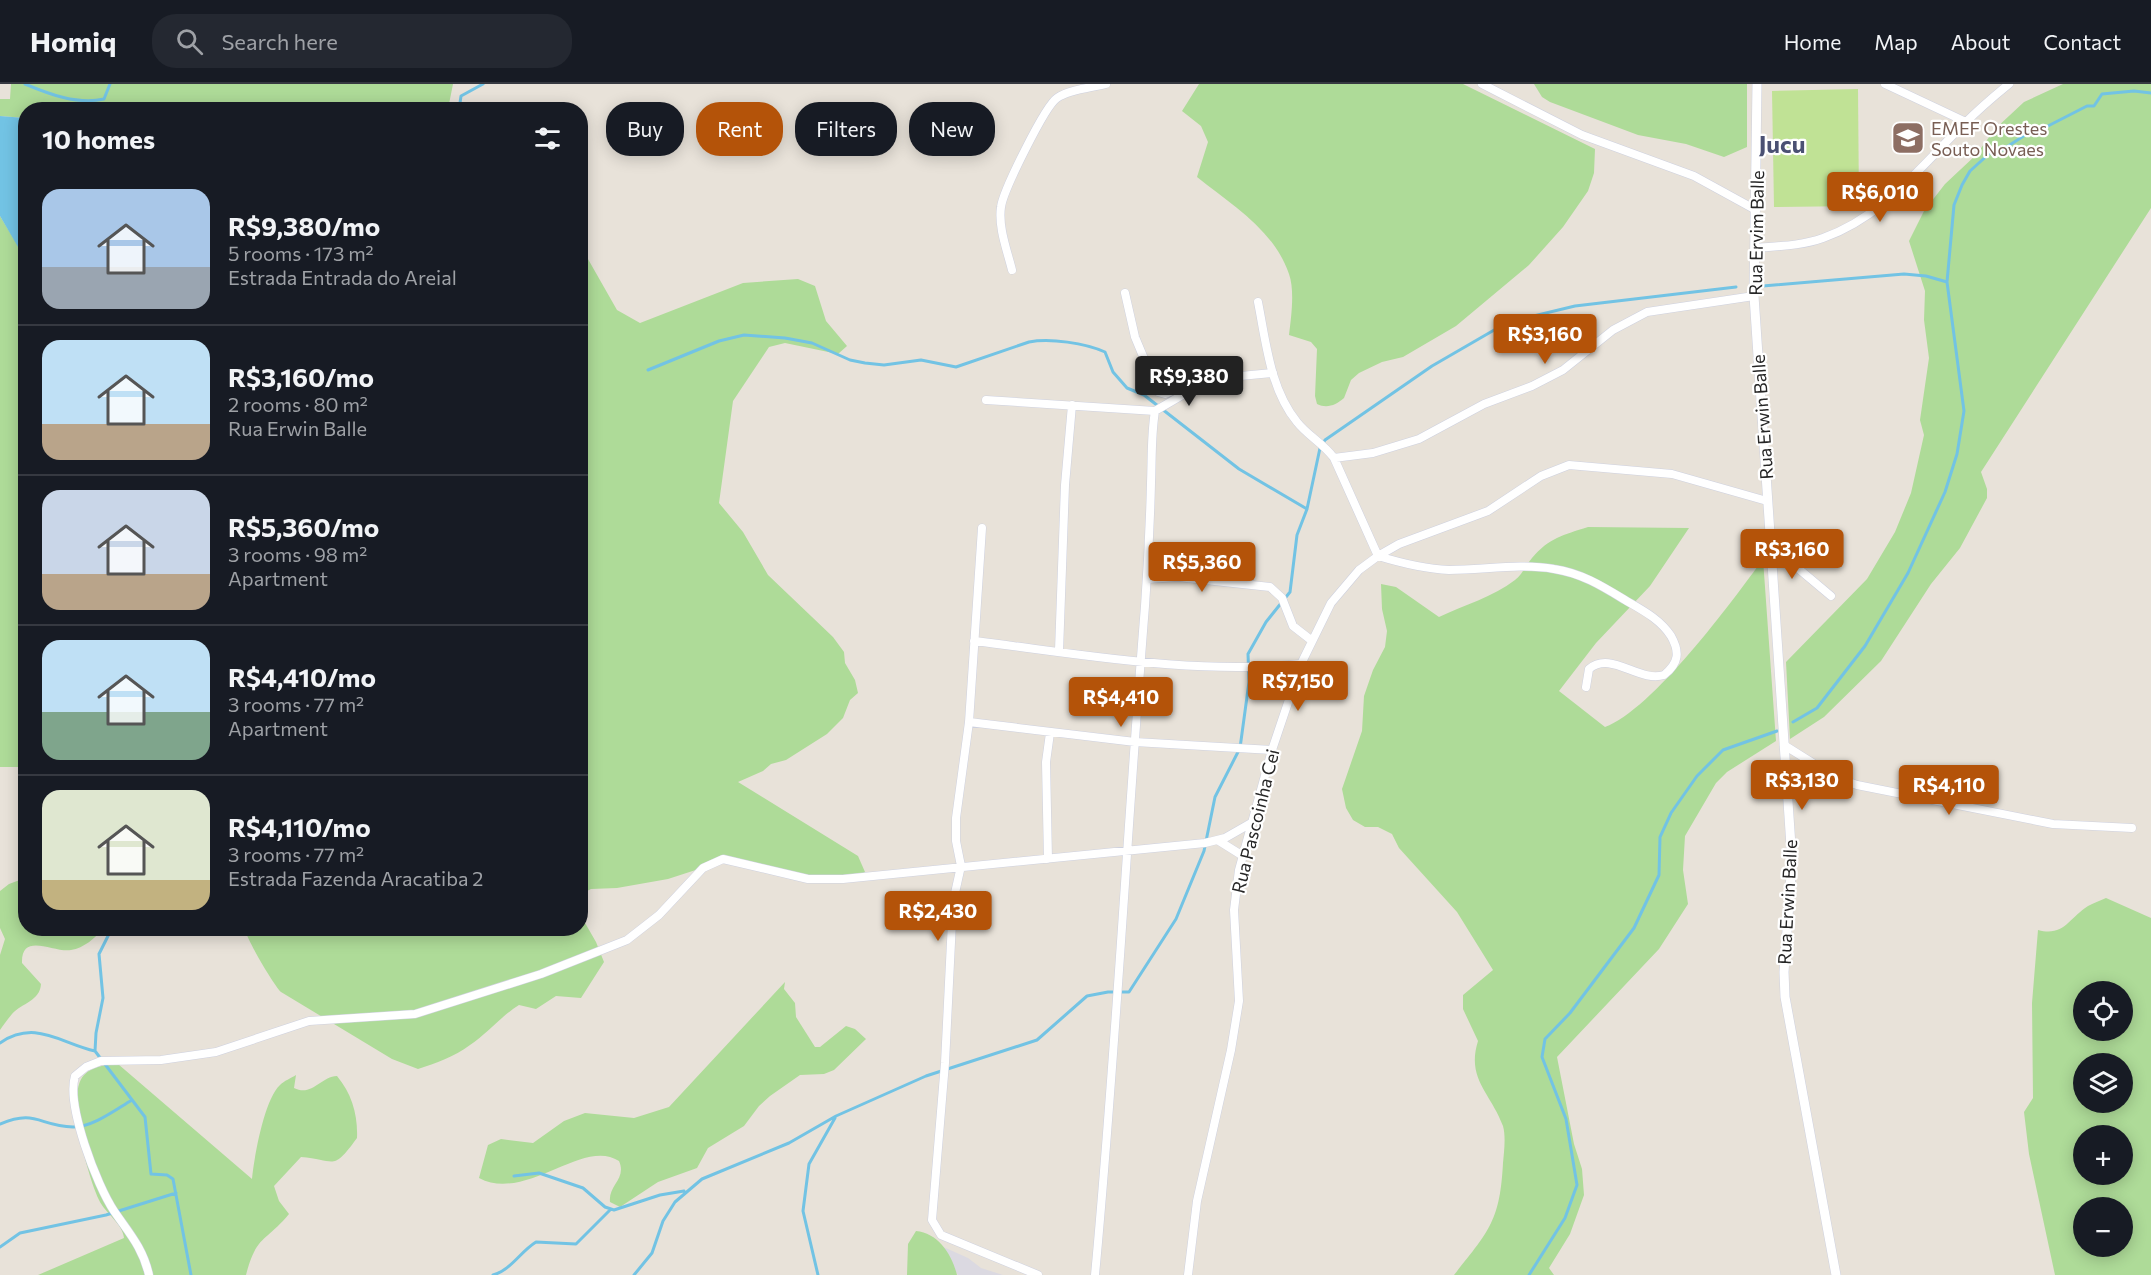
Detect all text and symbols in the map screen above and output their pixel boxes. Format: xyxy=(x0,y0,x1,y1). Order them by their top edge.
search box xyxy=(152,14,572,68)
text: Homiq xyxy=(30,24,116,58)
icon: search xyxy=(173,25,206,58)
text: Search here xyxy=(221,28,338,55)
text: Home xyxy=(1784,29,1841,54)
text: Map xyxy=(1874,29,1918,54)
text: About xyxy=(1951,29,2010,54)
text: Contact xyxy=(2043,29,2121,54)
chip: Buy xyxy=(606,102,684,156)
chip: Rent xyxy=(696,102,783,156)
chip: Filters xyxy=(795,102,897,156)
chip: New xyxy=(909,102,995,156)
place label: EMEF Orestes Souto Novaes xyxy=(1931,117,2048,160)
school or university icon: EMEF Orestes Souto Novaes xyxy=(1890,120,1926,156)
icon: filters xyxy=(531,122,564,155)
text: 10 homes xyxy=(42,123,155,154)
district label: Jucu xyxy=(1759,129,1805,158)
street label: Rua Ervim Balle xyxy=(1744,170,1768,296)
pin: R$6,010 xyxy=(1825,172,1935,223)
text: R$6,010 xyxy=(1841,179,1919,203)
text: R$9,380/mo xyxy=(228,210,380,241)
icon: home xyxy=(90,213,162,285)
text: 5 rooms · 173 m² xyxy=(228,241,374,265)
text: Estrada Entrada do Areial xyxy=(228,265,457,289)
pin: R$3,160 xyxy=(1490,314,1600,365)
text: R$3,160 xyxy=(1508,321,1582,345)
street label: Rua Erwin Balle xyxy=(1747,354,1777,480)
pin: R$9,380 xyxy=(1134,356,1244,407)
text: R$3,160/mo xyxy=(228,361,374,392)
text: R$9,380 xyxy=(1149,363,1229,387)
icon: home xyxy=(90,364,162,436)
text: 2 rooms · 80 m² xyxy=(228,392,368,416)
text: Rua Erwin Balle xyxy=(228,416,367,440)
text: R$5,360/mo xyxy=(228,511,379,542)
icon: home xyxy=(90,514,162,586)
pin: R$3,160 xyxy=(1737,529,1847,580)
text: R$3,160 xyxy=(1755,536,1829,560)
text: 3 rooms · 98 m² xyxy=(228,542,367,566)
pin: R$5,360 xyxy=(1147,542,1257,593)
text: R$5,360 xyxy=(1163,549,1241,573)
text: Apartment xyxy=(228,566,328,590)
text: R$4,410/mo xyxy=(228,661,376,692)
pin: R$7,150 xyxy=(1243,661,1353,712)
icon: home xyxy=(90,664,162,736)
text: R$7,150 xyxy=(1262,668,1334,692)
pin: R$4,410 xyxy=(1066,677,1176,728)
text: R$4,410 xyxy=(1083,684,1159,708)
text: 3 rooms · 77 m² xyxy=(228,692,364,716)
text: Apartment xyxy=(228,716,328,740)
street label: Rua Pascoinha Cei xyxy=(1226,747,1284,895)
pin: R$3,130 xyxy=(1747,760,1857,811)
pin: R$4,110 xyxy=(1894,765,2004,816)
text: R$3,130 xyxy=(1765,767,1839,791)
text: R$4,110 xyxy=(1913,772,1985,796)
text: R$4,110/mo xyxy=(228,811,371,842)
icon: home xyxy=(90,814,162,886)
street label: Rua Erwin Balle xyxy=(1773,839,1801,965)
text: 3 rooms · 77 m² xyxy=(228,842,364,866)
text: Estrada Fazenda Aracatiba 2 xyxy=(228,866,483,890)
pin: R$2,430 xyxy=(883,891,993,942)
text: R$2,430 xyxy=(899,898,977,922)
map controls xyxy=(2073,981,2133,1257)
button: locate xyxy=(2073,981,2133,1041)
button: layers xyxy=(2073,1053,2133,1113)
button: + xyxy=(2073,1125,2133,1185)
button: − xyxy=(2073,1197,2133,1257)

